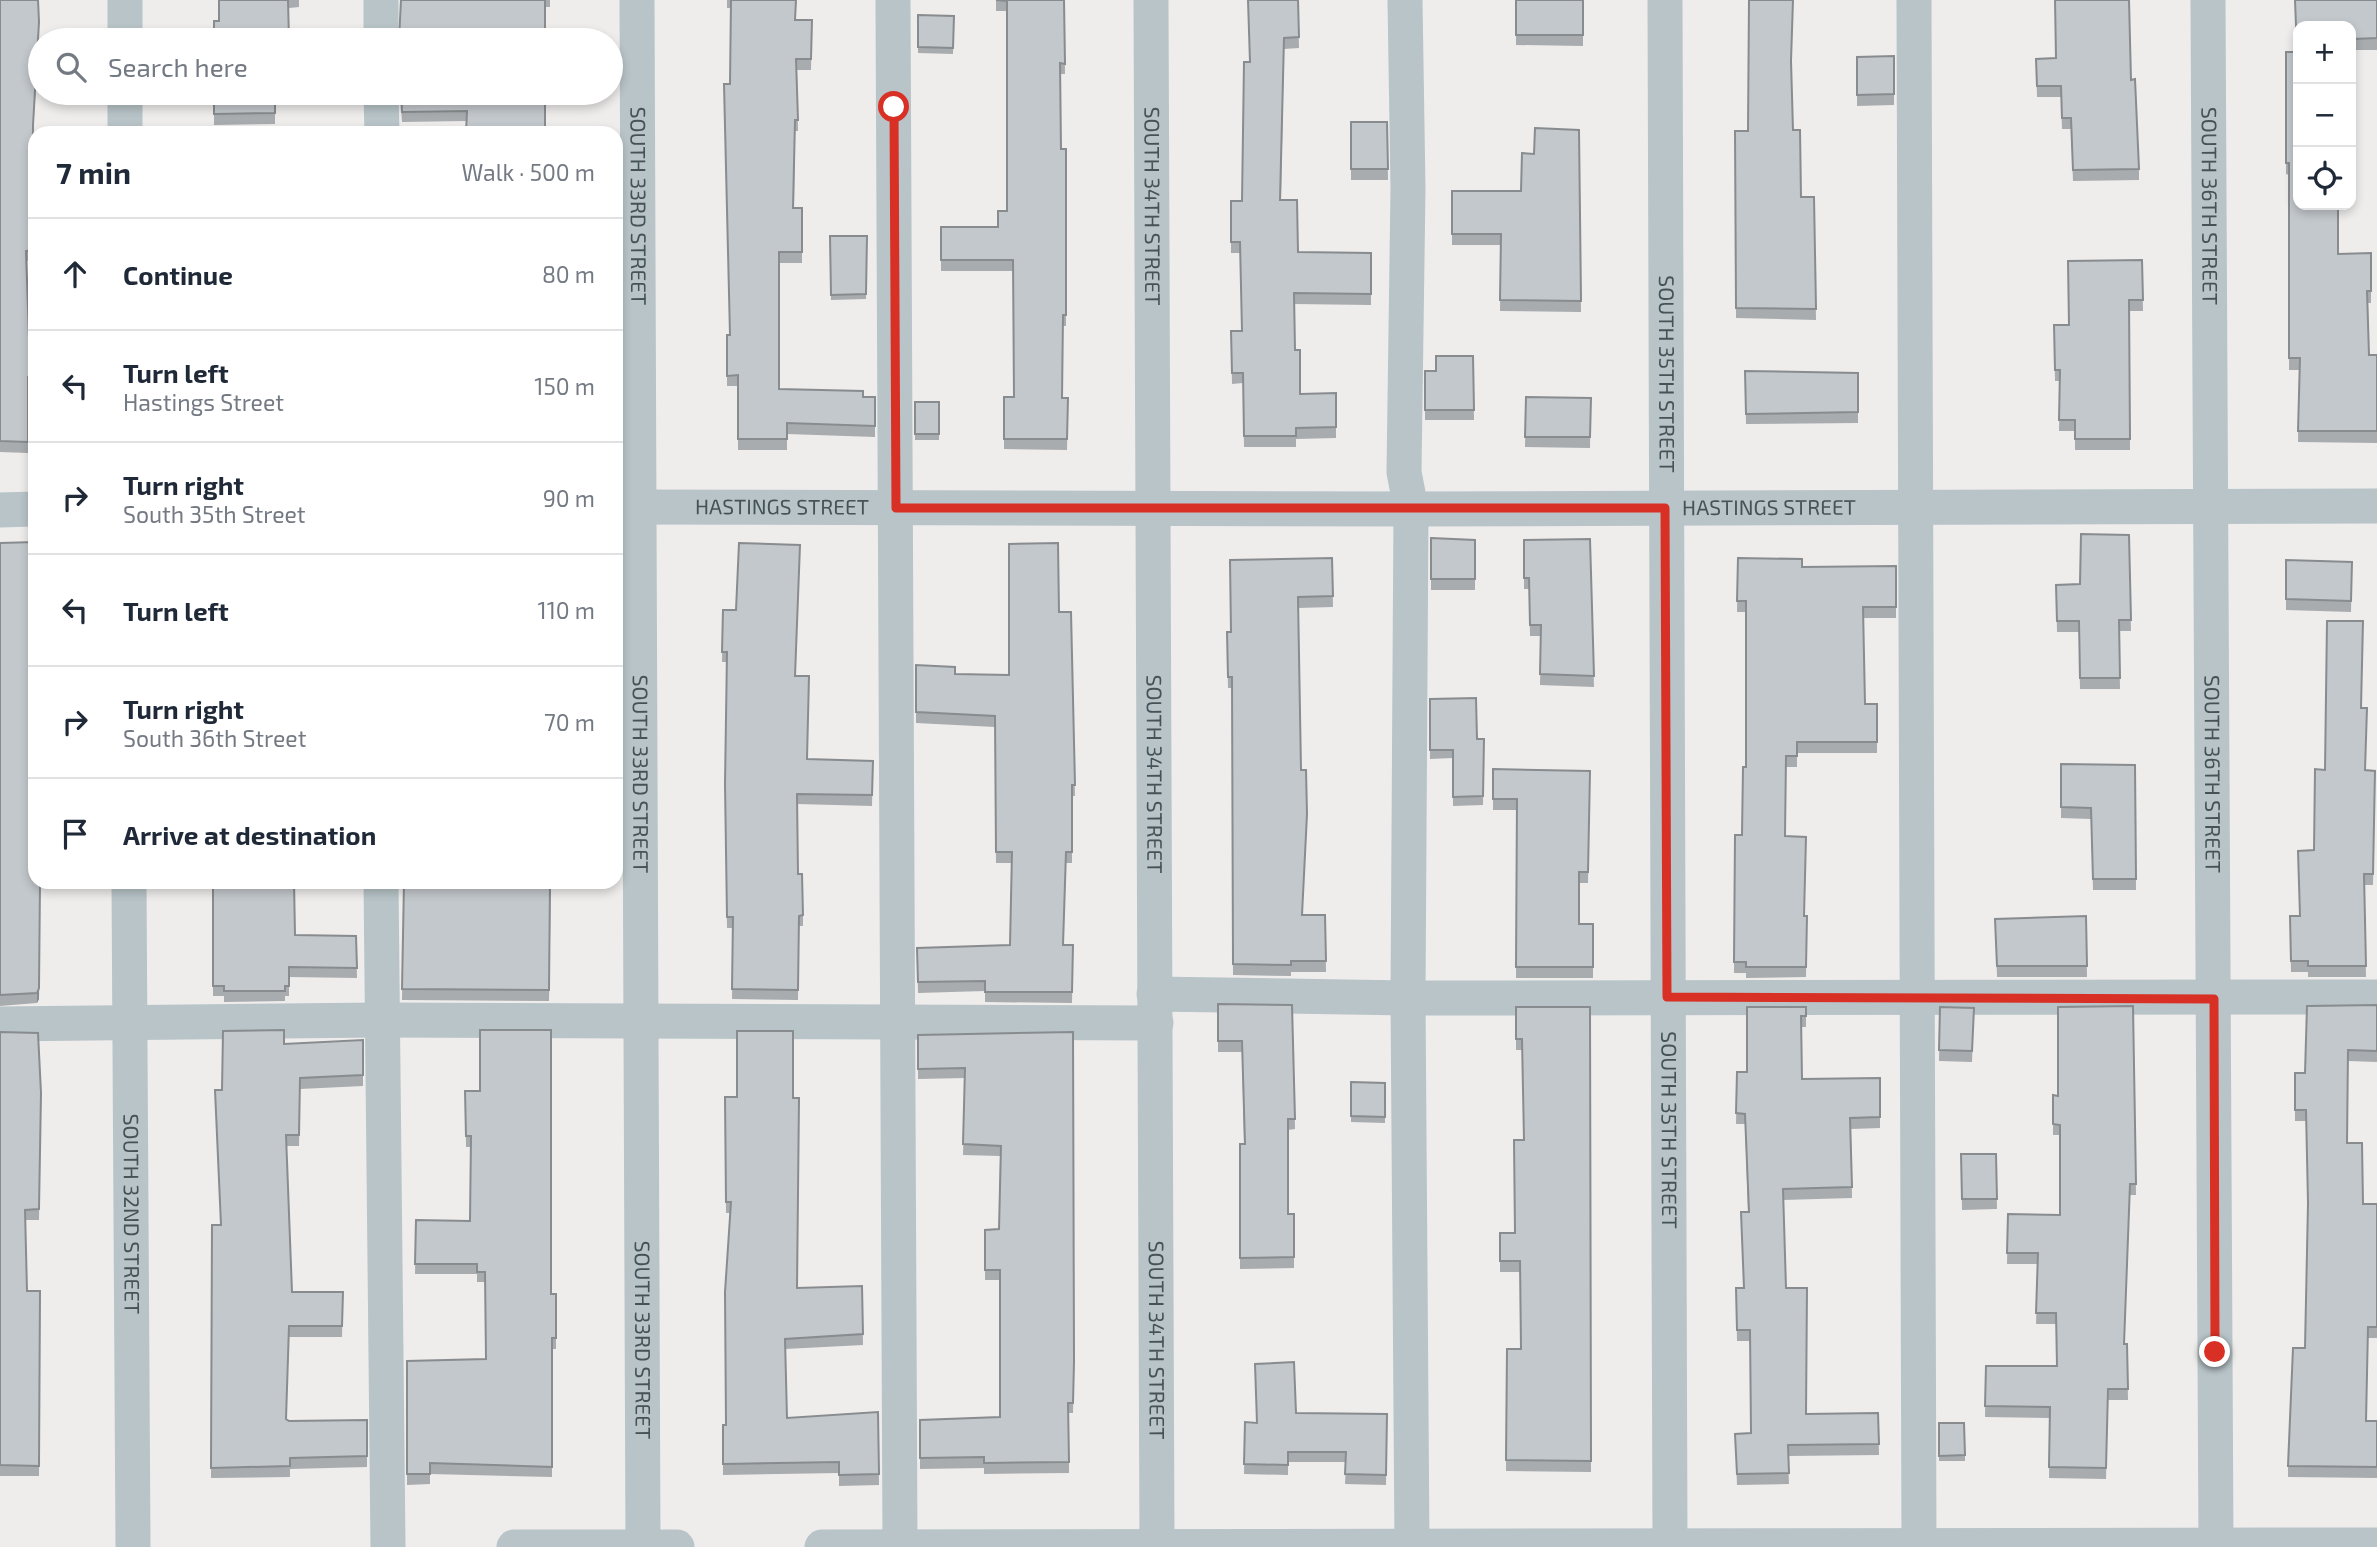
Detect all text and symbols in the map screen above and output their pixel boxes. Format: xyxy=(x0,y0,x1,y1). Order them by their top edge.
map controls xyxy=(2293,21,2356,210)
button: + xyxy=(2293,21,2356,84)
search box xyxy=(28,28,623,105)
icon: search xyxy=(52,48,90,86)
text: Search here xyxy=(108,51,248,82)
button: − xyxy=(2293,84,2356,147)
route start xyxy=(878,91,909,122)
street label: SOUTH 33RD STREET xyxy=(626,107,652,305)
street label: SOUTH 34TH STREET xyxy=(1140,107,1166,305)
street label: SOUTH 36TH STREET xyxy=(2198,107,2224,305)
button: locate xyxy=(2293,147,2356,210)
text: 7 min xyxy=(56,154,131,190)
text: Walk · 500 m xyxy=(462,158,595,186)
icon: ahead xyxy=(56,255,94,293)
text: Continue xyxy=(123,259,233,290)
text: 80 m xyxy=(542,260,595,288)
street label: SOUTH 35TH STREET xyxy=(1655,275,1681,473)
text: Turn left xyxy=(123,357,229,388)
icon: left xyxy=(56,367,94,405)
text: 150 m xyxy=(534,372,595,400)
text: Hastings Street xyxy=(123,388,284,416)
text: Turn right xyxy=(123,469,244,500)
icon: right xyxy=(56,479,94,517)
text: 90 m xyxy=(543,484,595,512)
street label: HASTINGS STREET xyxy=(695,493,869,519)
street label: HASTINGS STREET xyxy=(1682,494,1856,519)
text: South 35th Street xyxy=(123,500,306,528)
icon: left xyxy=(56,591,94,629)
text: Turn left xyxy=(123,595,229,626)
text: 110 m xyxy=(538,596,595,624)
street label: SOUTH 33RD STREET xyxy=(629,675,654,873)
street label: SOUTH 34TH STREET xyxy=(1143,675,1168,873)
street label: SOUTH 36TH STREET xyxy=(2200,675,2227,873)
text: Turn right xyxy=(123,693,244,724)
icon: right xyxy=(56,703,94,741)
text: 70 m xyxy=(544,708,595,736)
text: South 36th Street xyxy=(123,724,306,752)
icon: arrive xyxy=(56,815,94,853)
text: Arrive at destination xyxy=(123,819,376,850)
street label: SOUTH 35TH STREET xyxy=(1657,1031,1683,1229)
street label: SOUTH 32ND STREET xyxy=(119,1114,146,1314)
street label: SOUTH 33RD STREET xyxy=(631,1241,657,1439)
street label: SOUTH 34TH STREET xyxy=(1145,1241,1171,1439)
route end xyxy=(2199,1336,2230,1367)

